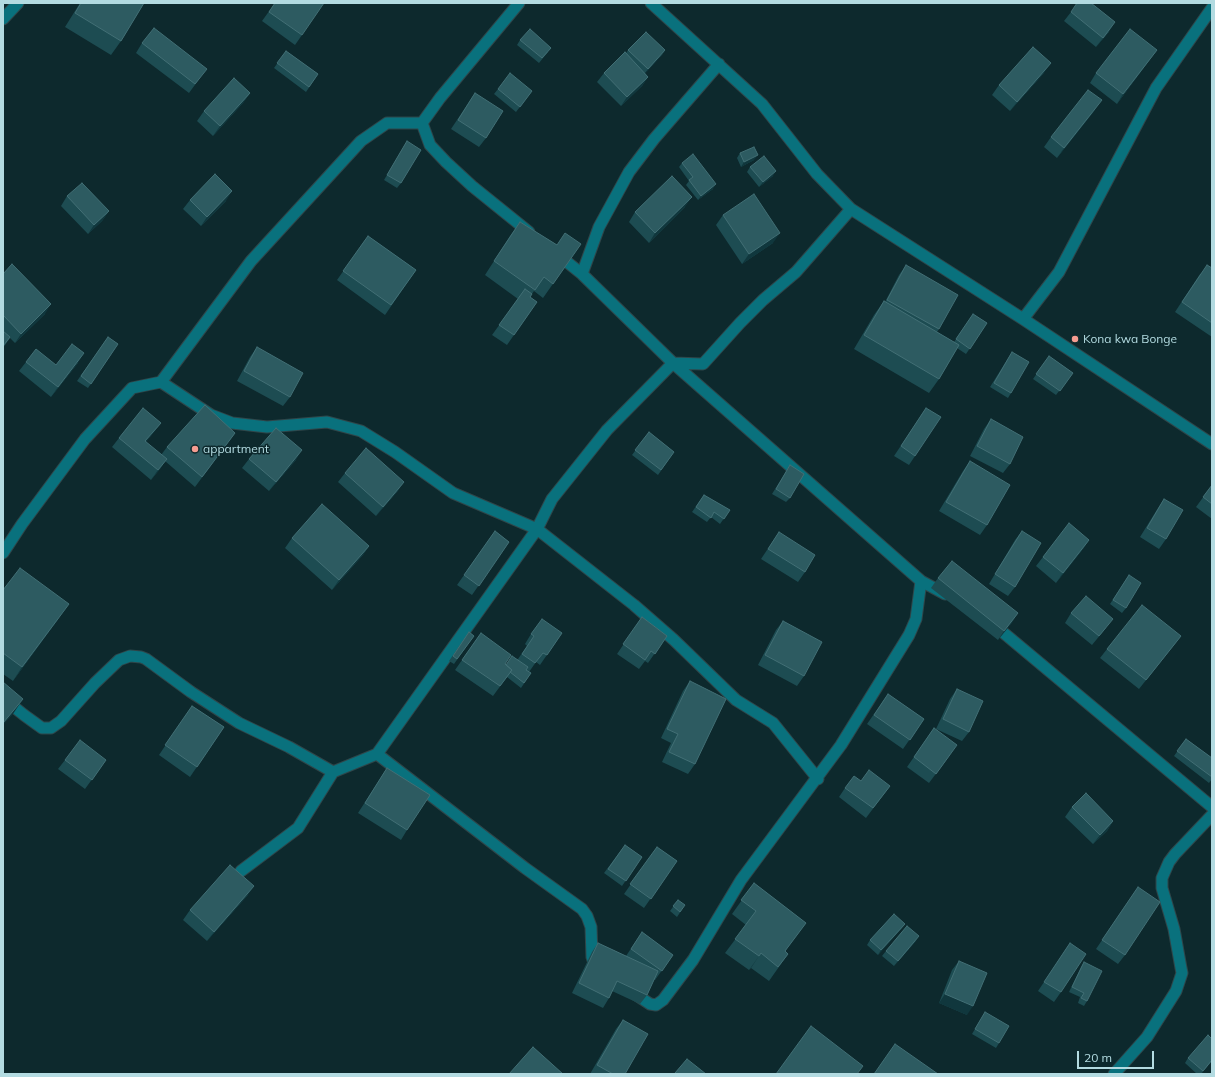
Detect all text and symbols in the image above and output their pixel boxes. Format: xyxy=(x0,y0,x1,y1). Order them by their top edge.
place label: Kona kwa Bonge xyxy=(1083,332,1177,346)
marker: Kona kwa Bonge xyxy=(1070,334,1080,344)
place label: appartment xyxy=(203,442,269,456)
marker: appartment xyxy=(190,444,200,454)
scale bar xyxy=(1079,1043,1156,1069)
text: 20 m xyxy=(1084,1050,1112,1065)

